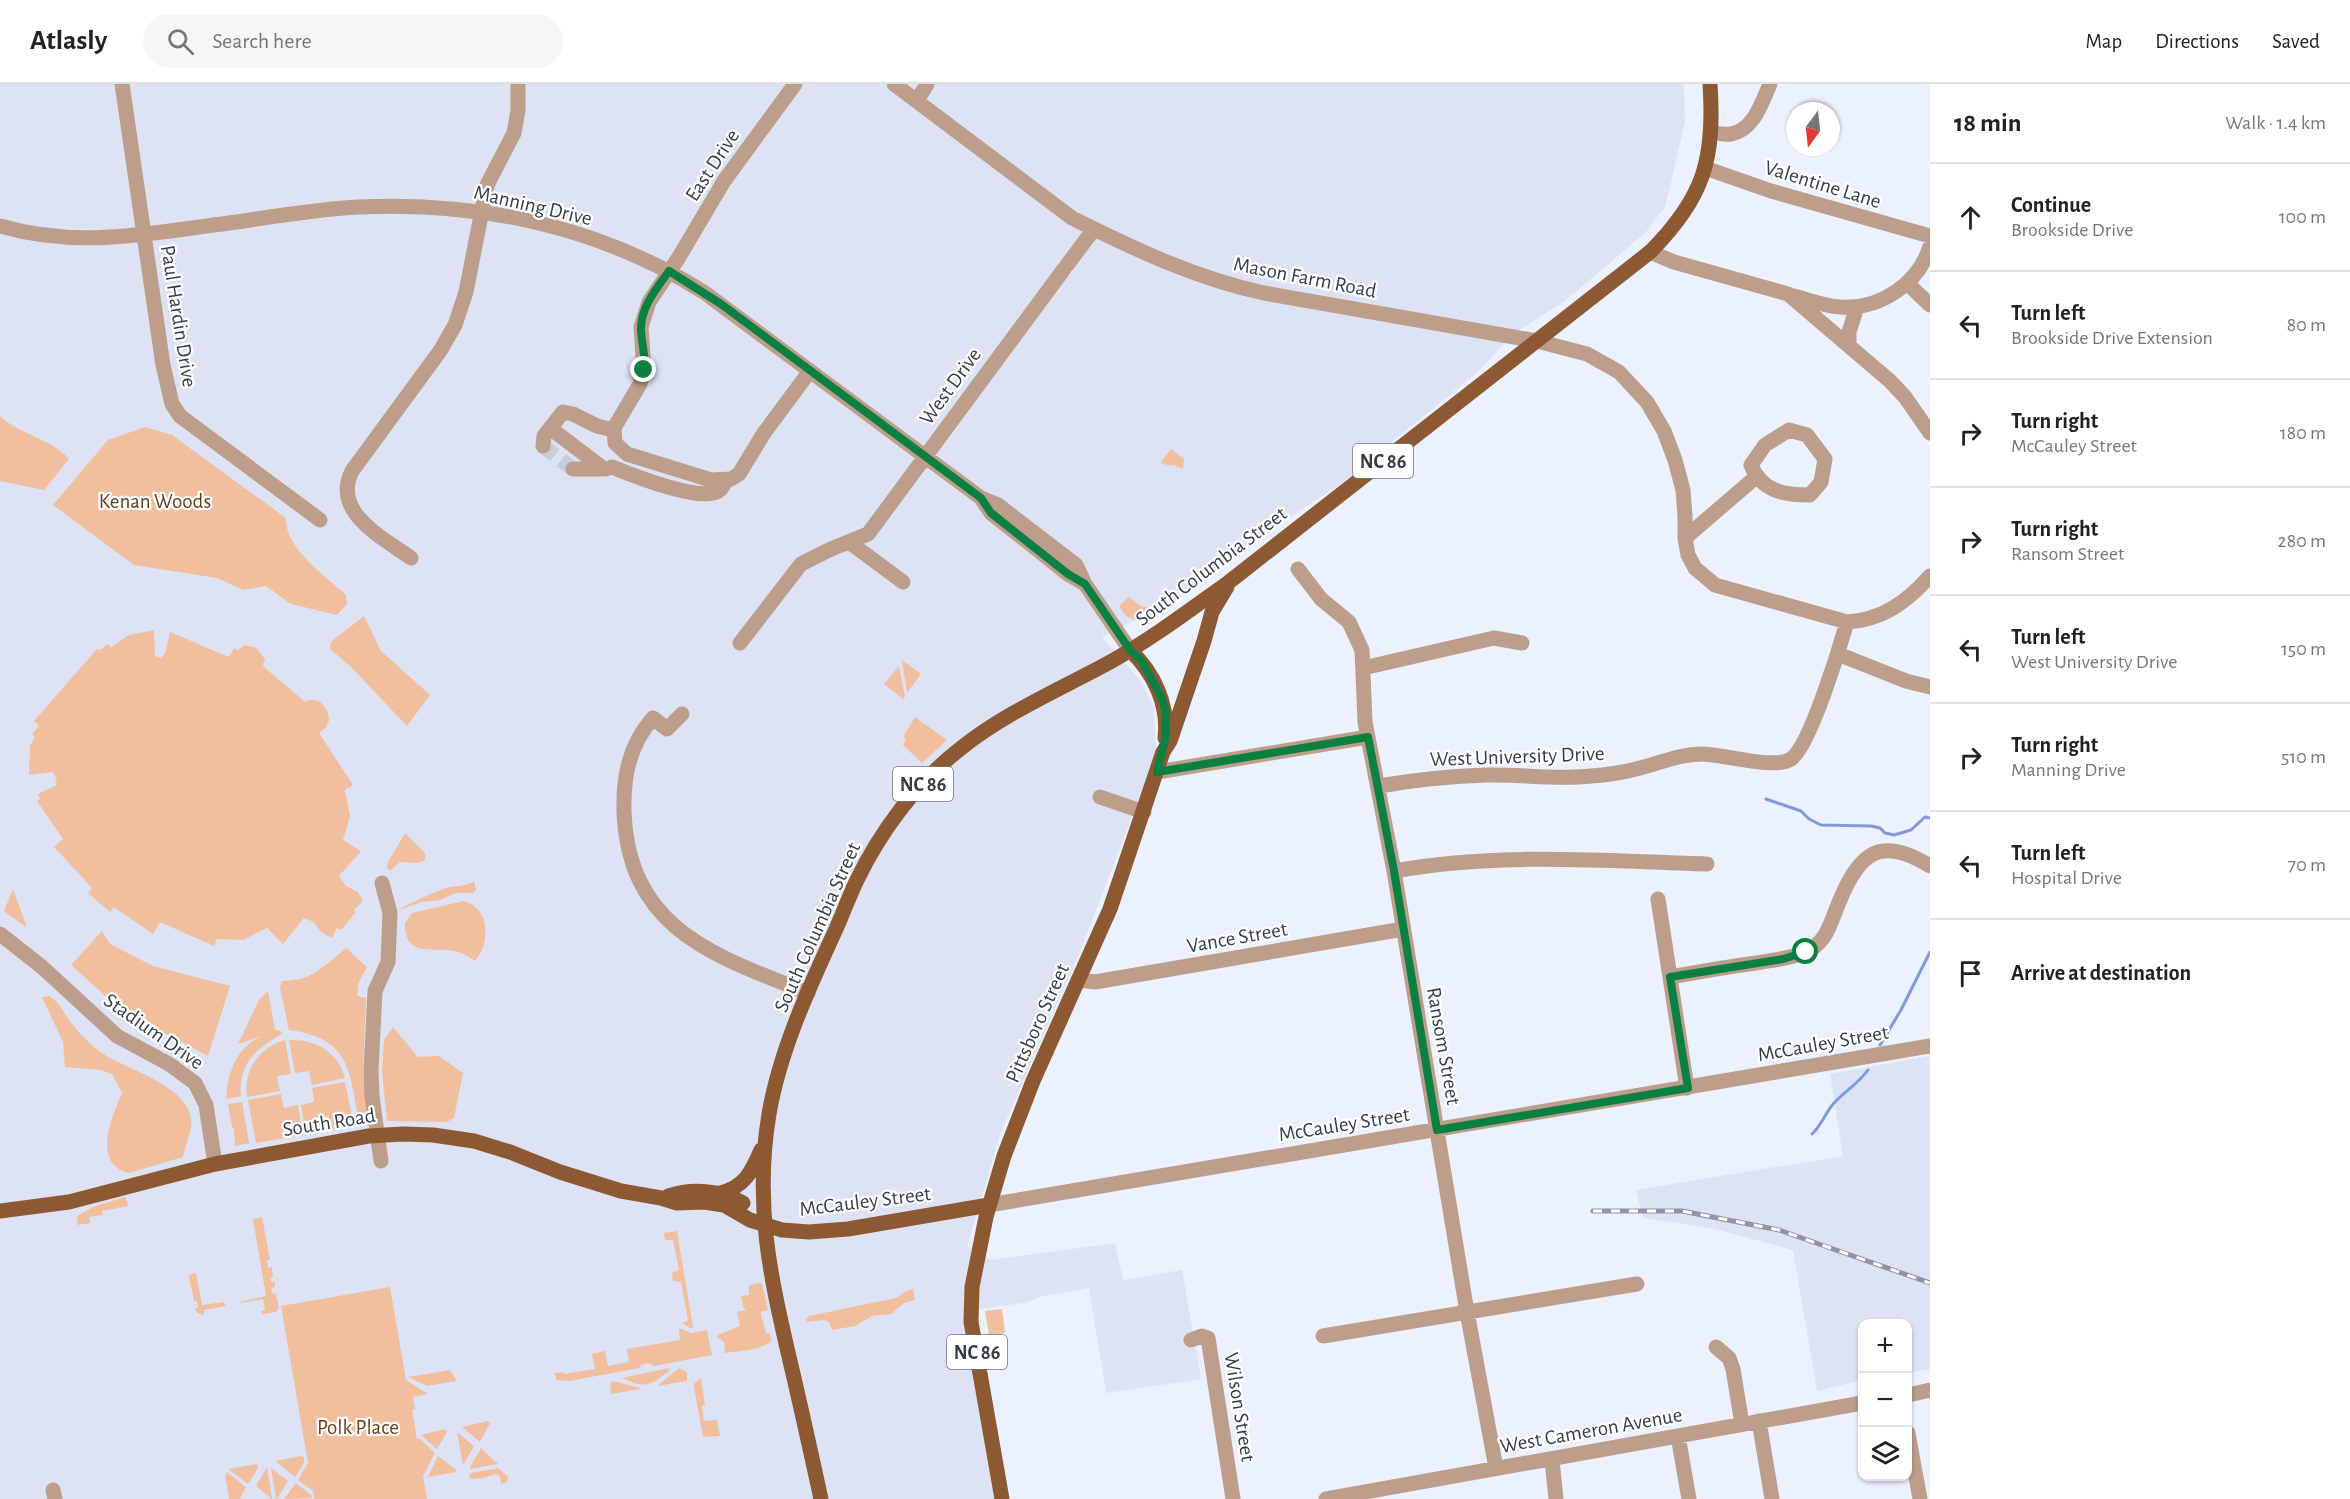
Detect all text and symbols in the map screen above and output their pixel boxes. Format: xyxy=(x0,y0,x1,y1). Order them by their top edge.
search box xyxy=(143,14,563,68)
icon: search xyxy=(164,25,197,58)
text: Atlasly xyxy=(30,27,107,55)
text: Search here xyxy=(212,30,312,52)
text: Map xyxy=(2086,31,2122,52)
text: Directions xyxy=(2155,31,2239,52)
text: Saved xyxy=(2272,31,2320,52)
north arrow xyxy=(1786,102,1840,156)
text: 18 min xyxy=(1954,110,2022,136)
text: Walk · 1.4 km xyxy=(2225,113,2326,133)
street label: East Drive xyxy=(682,126,743,205)
street label: Valentine Lane xyxy=(1762,157,1884,212)
street label: Manning Drive xyxy=(472,182,594,229)
text: Continue xyxy=(2011,194,2091,216)
icon: ahead xyxy=(1954,201,1987,234)
text: 100 m xyxy=(2279,207,2326,227)
text: Brookside Drive xyxy=(2011,220,2133,240)
street label: Paul Hardin Drive xyxy=(157,244,200,389)
street label: Mason Farm Road xyxy=(1232,253,1378,302)
text: Turn left xyxy=(2011,302,2085,324)
icon: left xyxy=(1954,309,1987,342)
text: 80 m xyxy=(2287,315,2326,335)
text: Brookside Drive Extension xyxy=(2011,328,2213,348)
street label: West Drive xyxy=(916,344,985,429)
route end xyxy=(630,356,656,382)
text: Turn right xyxy=(2011,410,2098,432)
icon: right xyxy=(1954,417,1987,450)
text: 180 m xyxy=(2280,423,2326,443)
text: McCauley Street xyxy=(2011,436,2137,456)
road number: NC 86 xyxy=(1353,444,1413,478)
park label: Kenan Woods xyxy=(99,491,211,512)
street label: South Columbia Street xyxy=(1132,503,1291,630)
text: Turn right xyxy=(2011,518,2098,540)
icon: right xyxy=(1954,525,1987,558)
text: 280 m xyxy=(2278,531,2326,551)
text: Ransom Street xyxy=(2011,544,2124,564)
text: Turn left xyxy=(2011,626,2085,648)
icon: left xyxy=(1954,633,1987,666)
text: 150 m xyxy=(2281,639,2326,659)
text: West University Drive xyxy=(2011,652,2177,672)
text: Turn right xyxy=(2011,734,2098,756)
icon: right xyxy=(1954,741,1987,774)
street label: West University Drive xyxy=(1429,743,1605,770)
text: 510 m xyxy=(2281,747,2326,767)
text: Manning Drive xyxy=(2011,760,2126,780)
road number: NC 86 xyxy=(893,767,953,801)
street label: South Columbia Street xyxy=(771,839,864,1015)
text: Turn left xyxy=(2011,842,2085,864)
icon: left xyxy=(1954,849,1987,882)
text: 70 m xyxy=(2288,855,2326,875)
text: Hospital Drive xyxy=(2011,868,2122,888)
street label: Vance Street xyxy=(1185,918,1289,957)
route start xyxy=(1792,938,1818,964)
icon: arrive xyxy=(1954,957,1987,990)
street label: Pittsboro Street xyxy=(1002,960,1073,1086)
text: Arrive at destination xyxy=(2011,962,2191,984)
street label: Ransom Street xyxy=(1423,986,1464,1107)
street label: Stadium Drive xyxy=(100,989,208,1073)
street label: McCauley Street xyxy=(1756,1022,1890,1065)
street label: McCauley Street xyxy=(1277,1104,1411,1145)
street label: South Road xyxy=(281,1105,377,1140)
street label: McCauley Street xyxy=(798,1183,932,1220)
map controls xyxy=(1858,1319,1912,1481)
button: + xyxy=(1858,1319,1912,1373)
road number: NC 86 xyxy=(947,1335,1007,1369)
street label: Wilson Street xyxy=(1220,1351,1259,1464)
button: − xyxy=(1858,1373,1912,1427)
street label: West Cameron Avenue xyxy=(1498,1404,1684,1457)
park label: Polk Place xyxy=(317,1417,399,1438)
button: layers xyxy=(1858,1427,1912,1481)

